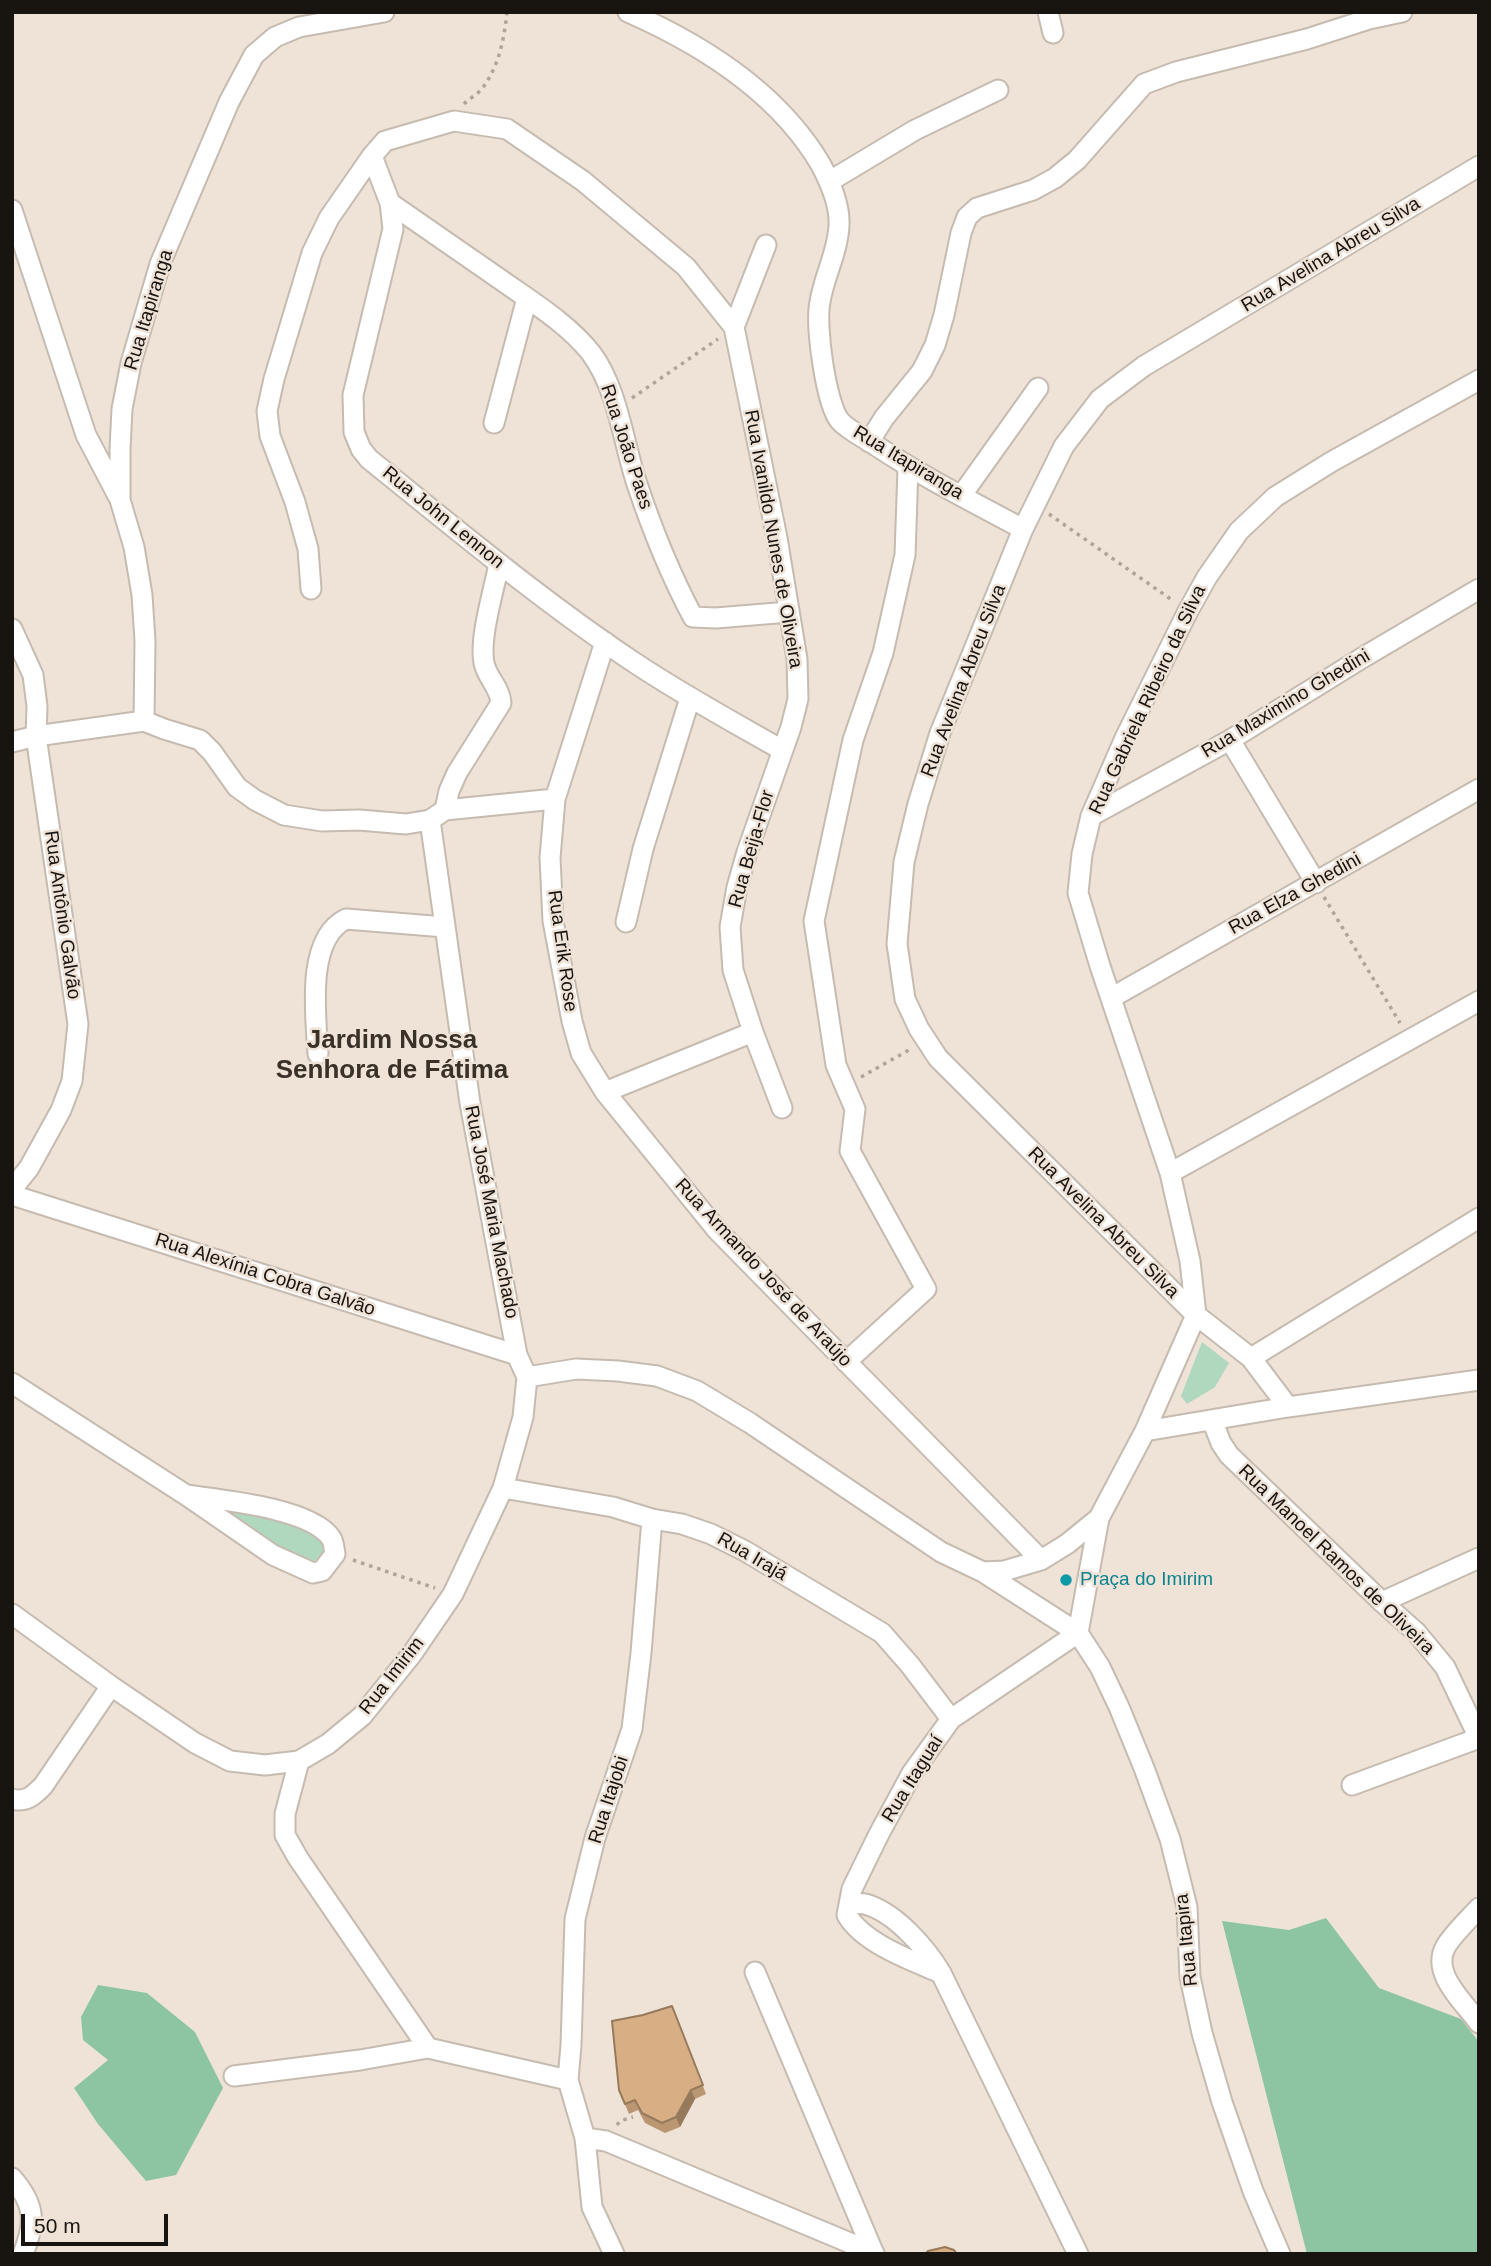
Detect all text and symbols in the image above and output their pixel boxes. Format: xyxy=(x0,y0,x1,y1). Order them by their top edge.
street label: Rua Avelina Abreu Silva xyxy=(1237,193,1425,317)
street label: Rua Itapiranga xyxy=(120,247,178,373)
street label: Rua João Paes xyxy=(595,382,657,512)
street label: Rua Ivanildo Nunes de Oliveira xyxy=(739,408,807,670)
street label: Rua Itapiranga xyxy=(849,421,967,505)
street label: Rua John Lennon xyxy=(378,462,508,574)
street label: Rua Avelina Abreu Silva xyxy=(917,581,1011,781)
street label: Rua Gabriela Ribeiro da Silva xyxy=(1085,582,1211,818)
street label: Rua Maximino Ghedini xyxy=(1198,645,1374,763)
street label: Rua Beija-Flor xyxy=(724,787,780,911)
street label: Rua Antônio Galvão xyxy=(39,829,85,1001)
street label: Rua Elza Ghedini xyxy=(1225,848,1365,940)
street label: Rua Erik Rose xyxy=(542,889,582,1013)
district label: Jardim Nossa Senhora de Fátima xyxy=(276,1025,508,1086)
street label: Rua José Maria Machado xyxy=(459,1104,523,1320)
street label: Rua Avelina Abreu Silva xyxy=(1023,1143,1183,1303)
street label: Rua Armando José de Araújo xyxy=(670,1174,856,1372)
street label: Rua Alexínia Cobra Galvão xyxy=(152,1229,378,1321)
street label: Rua Manoel Ramos de Oliveira xyxy=(1233,1460,1439,1660)
street label: Rua Irajá xyxy=(713,1528,791,1586)
place label: Praça do Imirim xyxy=(1080,1569,1213,1591)
marker: Praça do Imirim xyxy=(1058,1572,1074,1588)
street label: Rua Imirim xyxy=(355,1633,429,1719)
street label: Rua Itaguaí xyxy=(877,1731,949,1827)
street label: Rua Itajobi xyxy=(584,1753,634,1847)
street label: Rua Itapira xyxy=(1171,1893,1203,1987)
scale bar xyxy=(24,2200,172,2244)
text: 50 m xyxy=(34,2214,81,2237)

